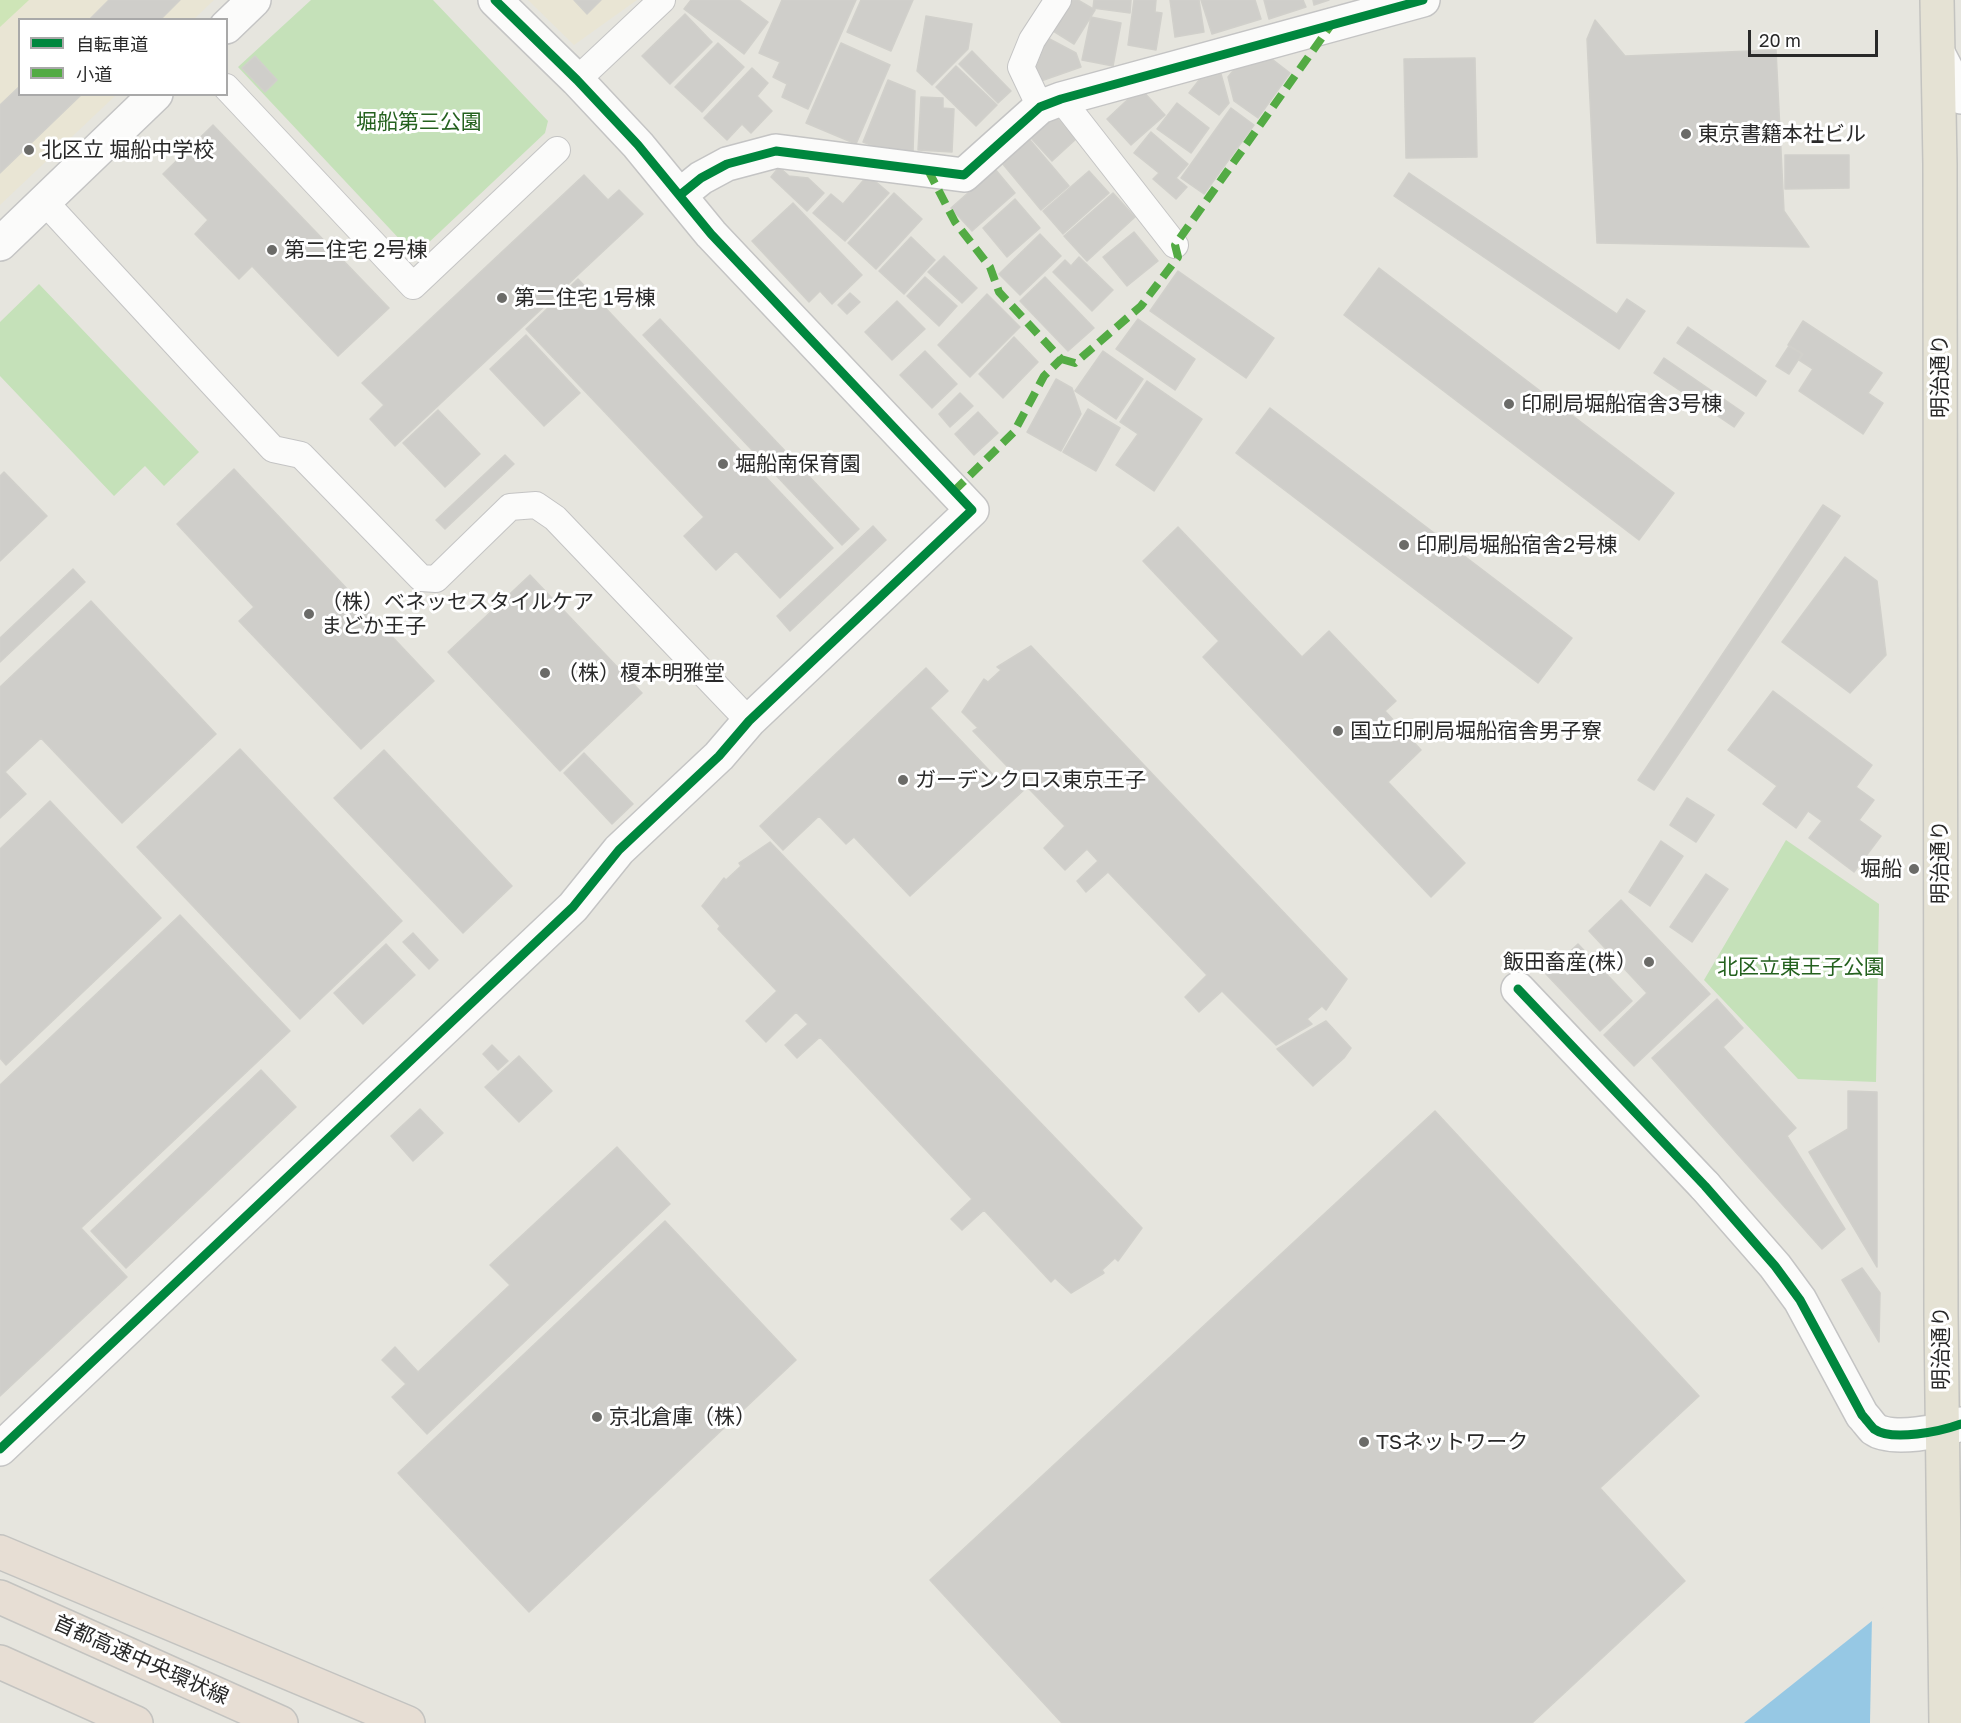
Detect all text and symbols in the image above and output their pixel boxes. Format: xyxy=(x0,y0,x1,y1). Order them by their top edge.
legend xyxy=(18,18,228,96)
scale bar xyxy=(1751,18,1882,56)
text: 20 m xyxy=(1759,29,1801,51)
text: 自転車道 xyxy=(76,33,148,55)
text: 小道 xyxy=(76,63,112,85)
park label: 堀船第三公園 xyxy=(356,109,482,135)
place label: 東京書籍本社ビル xyxy=(1698,121,1866,147)
marker: 東京書籍本社ビル xyxy=(1679,127,1693,141)
place label: 北区立 堀船中学校 xyxy=(41,137,214,163)
marker: 北区立 堀船中学校 xyxy=(22,143,36,157)
place label: 第二住宅 2号棟 xyxy=(284,237,427,263)
marker: 第二住宅 2号棟 xyxy=(265,243,279,257)
place label: 第二住宅 1号棟 xyxy=(514,285,655,311)
marker: 第二住宅 1号棟 xyxy=(495,291,509,305)
street label: 明治通り xyxy=(1927,334,1953,418)
place label: 印刷局堀船宿舎3号棟 xyxy=(1521,391,1722,417)
marker: 印刷局堀船宿舎3号棟 xyxy=(1502,397,1516,411)
place label: 堀船南保育園 xyxy=(735,451,861,477)
marker: 堀船南保育園 xyxy=(716,457,730,471)
place label: 印刷局堀船宿舎2号棟 xyxy=(1416,532,1617,558)
marker: 印刷局堀船宿舎2号棟 xyxy=(1397,538,1411,552)
place label: （株）ベネッセスタイルケア まどか王子 xyxy=(321,589,594,639)
marker: （株）ベネッセスタイルケア まどか王子 xyxy=(302,607,316,621)
place label: （株）榎本明雅堂 xyxy=(557,660,725,686)
marker: （株）榎本明雅堂 xyxy=(538,666,552,680)
place label: 国立印刷局堀船宿舎男子寮 xyxy=(1350,718,1602,744)
marker: 国立印刷局堀船宿舎男子寮 xyxy=(1331,724,1345,738)
place label: ガーデンクロス東京王子 xyxy=(915,767,1146,793)
marker: ガーデンクロス東京王子 xyxy=(896,773,910,787)
street label: 明治通り xyxy=(1927,820,1953,904)
place label: 堀船 xyxy=(1860,856,1902,882)
marker: 堀船 xyxy=(1907,862,1921,876)
place label: 飯田畜産(株） xyxy=(1503,949,1637,975)
park label: 北区立東王子公園 xyxy=(1717,954,1885,980)
marker: 飯田畜産(株） xyxy=(1642,955,1656,969)
street label: 明治通り xyxy=(1928,1306,1954,1390)
place label: 京北倉庫（株） xyxy=(609,1404,756,1430)
marker: 京北倉庫（株） xyxy=(590,1410,604,1424)
place label: TSネットワーク xyxy=(1376,1429,1528,1455)
marker: TSネットワーク xyxy=(1357,1435,1371,1449)
street label: 首都高速中央環状線 xyxy=(50,1610,232,1710)

